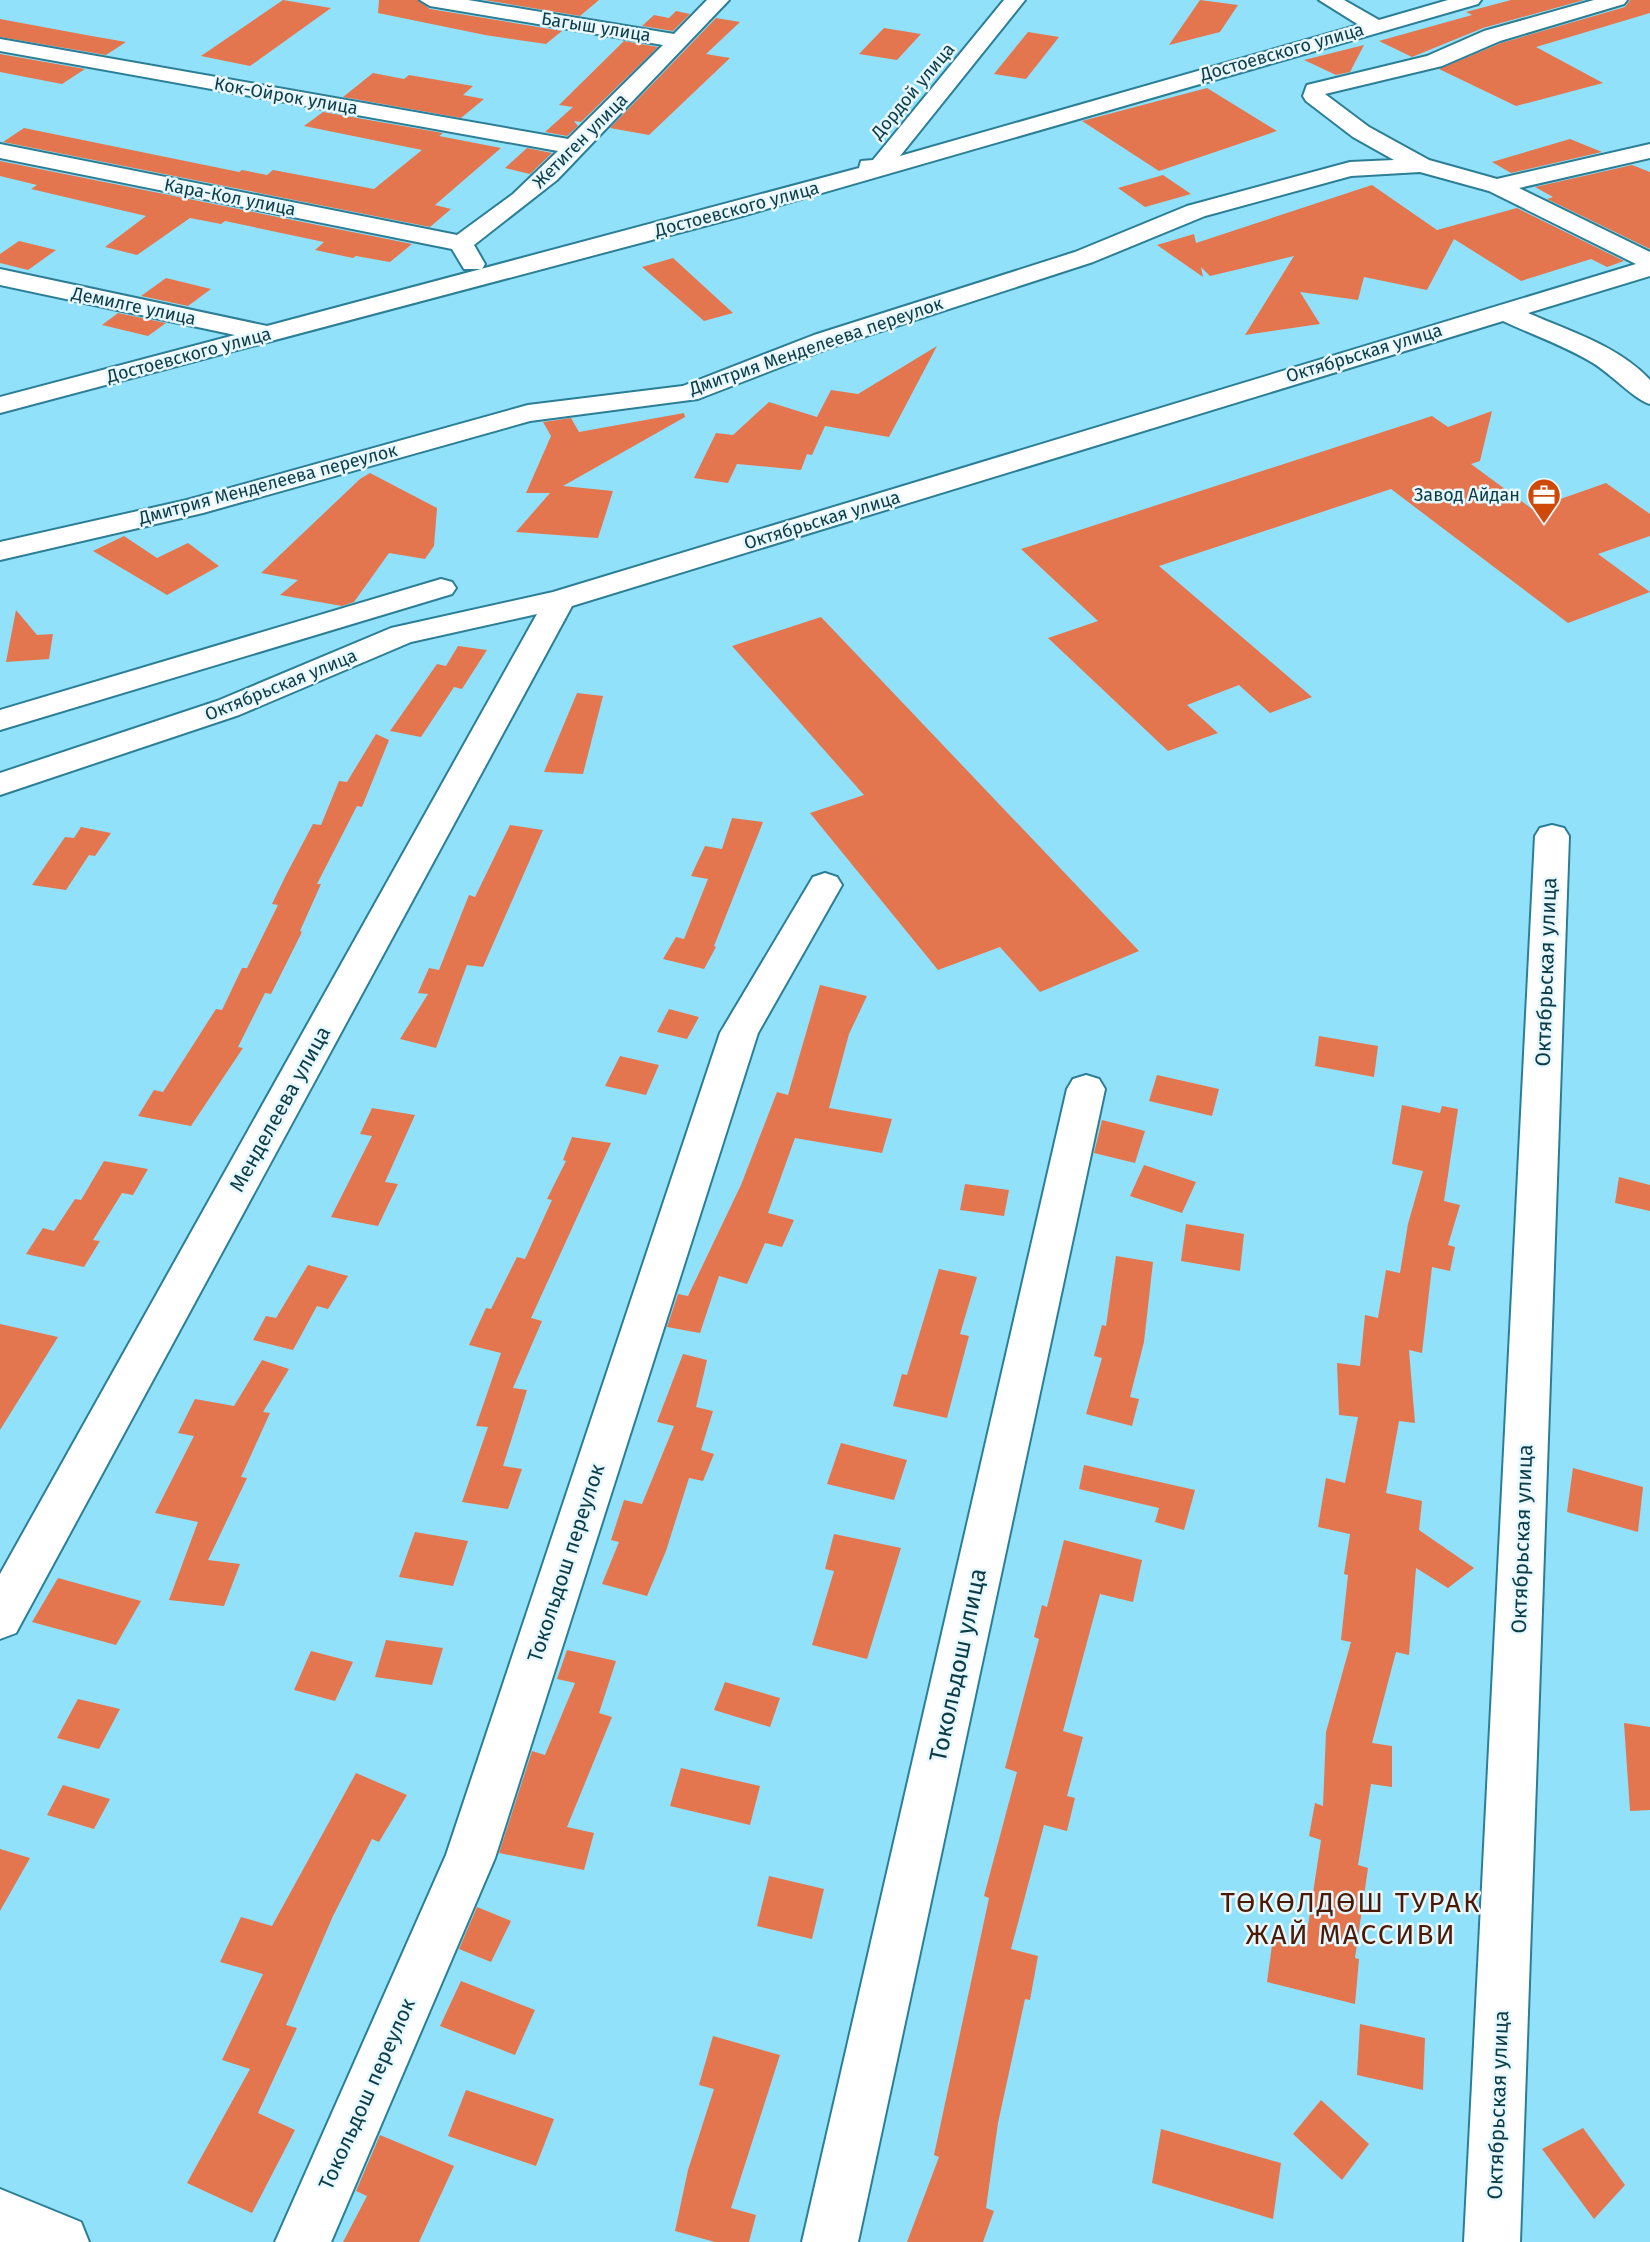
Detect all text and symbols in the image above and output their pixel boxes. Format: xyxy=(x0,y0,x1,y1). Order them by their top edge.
street label: Багыш улица xyxy=(540,7,652,47)
street label: Достоевского улица xyxy=(1197,18,1366,86)
street label: Дордой улица xyxy=(866,39,959,144)
street label: Кок-Ойрок улица xyxy=(212,73,360,119)
street label: Жетиген улица xyxy=(528,89,632,193)
street label: Кара-Кол улица xyxy=(162,173,298,221)
street label: Достоевского улица xyxy=(651,176,822,242)
street label: Демилге улица xyxy=(69,282,198,330)
street label: Дмитрия Менделеева переулок xyxy=(685,292,946,400)
street label: Октябрьская улица xyxy=(1283,319,1445,387)
street label: Достоевского улица xyxy=(103,322,274,388)
street label: Дмитрия Менделеева переулок xyxy=(135,439,400,529)
office icon: Завод Айдан xyxy=(1525,476,1563,525)
place label: Завод Айдан xyxy=(1414,484,1520,506)
street label: Октябрьская улица xyxy=(741,486,903,554)
street label: Октябрьская улица xyxy=(202,644,360,726)
street label: Октябрьская улица xyxy=(1530,877,1562,1067)
street label: Менделеева улица xyxy=(224,1022,336,1196)
street label: Октябрьская улица xyxy=(1506,1444,1538,1634)
street label: Токольдош переулок xyxy=(522,1460,610,1665)
street label: Токольдош улица xyxy=(924,1566,992,1764)
district label: ТӨКӨЛДӨШ ТУРАК ЖАЙ МАССИВИ xyxy=(1221,1886,1481,1951)
street label: Токольдош переулок xyxy=(313,1994,421,2194)
street label: Октябрьская улица xyxy=(1482,2010,1514,2200)

